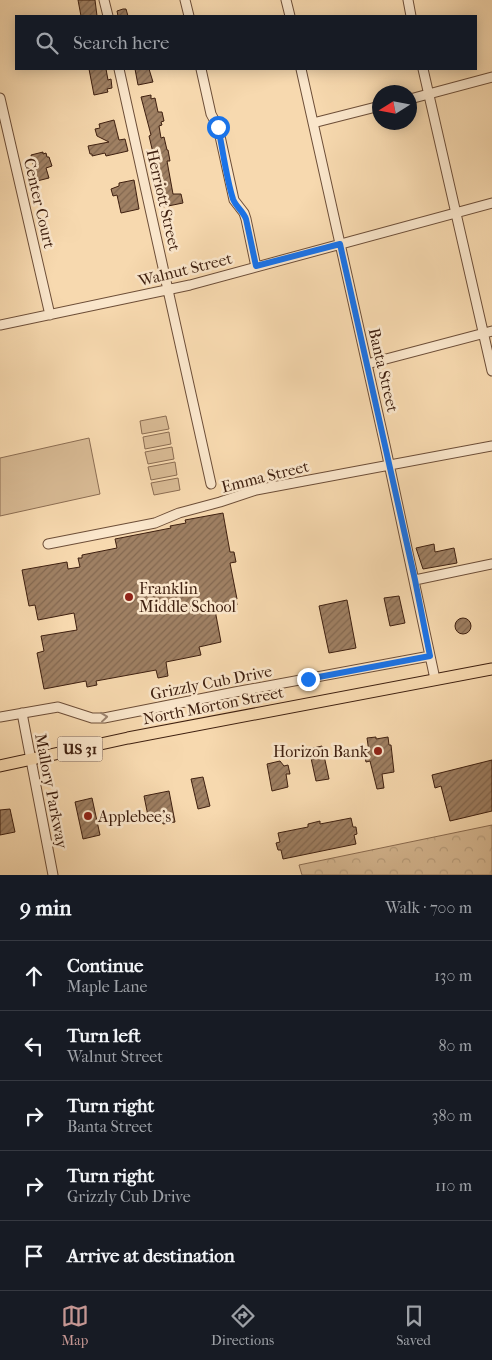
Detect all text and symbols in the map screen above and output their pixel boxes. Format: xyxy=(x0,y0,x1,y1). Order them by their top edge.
search box xyxy=(15,15,477,70)
icon: search xyxy=(33,29,61,57)
text: Search here xyxy=(73,32,169,54)
north arrow xyxy=(372,85,417,130)
route start xyxy=(207,116,230,139)
street label: Herriott Street xyxy=(143,147,184,253)
street label: Center Court xyxy=(20,156,59,250)
street label: Walnut Street xyxy=(135,249,234,291)
street label: Banta Street xyxy=(365,326,402,414)
street label: Emma Street xyxy=(219,456,311,497)
place label: Franklin Middle School xyxy=(139,579,237,616)
marker: Franklin Middle School xyxy=(123,591,135,603)
street label: Grizzly Cub Drive xyxy=(149,661,274,704)
route end xyxy=(297,668,320,691)
street label: North Morton Street xyxy=(141,682,285,728)
one-way arrow xyxy=(100,712,108,723)
street label: Mallory Parkway xyxy=(31,732,72,851)
road number: US 31 xyxy=(58,736,102,762)
place label: Horizon Bank xyxy=(273,742,369,761)
marker: Horizon Bank xyxy=(372,745,384,757)
place label: Applebee's xyxy=(97,807,171,826)
marker: Applebee's xyxy=(82,810,94,822)
text: 9 min xyxy=(20,896,71,920)
text: Walk · 700 m xyxy=(385,898,472,917)
text: Continue xyxy=(67,955,143,977)
icon: ahead xyxy=(20,962,48,990)
text: 130 m xyxy=(434,966,472,985)
text: Maple Lane xyxy=(67,977,147,996)
text: Turn left xyxy=(67,1025,141,1047)
icon: left xyxy=(20,1032,48,1060)
text: 80 m xyxy=(438,1036,472,1055)
text: Walnut Street xyxy=(67,1047,163,1066)
text: Turn right xyxy=(67,1095,154,1117)
icon: right xyxy=(20,1102,48,1130)
text: 380 m xyxy=(432,1106,472,1125)
text: Banta Street xyxy=(67,1117,153,1136)
text: Turn right xyxy=(67,1165,154,1187)
icon: right xyxy=(20,1172,48,1200)
text: 110 m xyxy=(435,1176,472,1195)
text: Grizzly Cub Drive xyxy=(67,1187,191,1206)
icon: arrive xyxy=(20,1242,48,1270)
text: Arrive at destination xyxy=(67,1245,235,1267)
tab: Map xyxy=(61,1302,89,1349)
tab: Directions xyxy=(211,1302,274,1349)
tab: Saved xyxy=(396,1302,431,1349)

